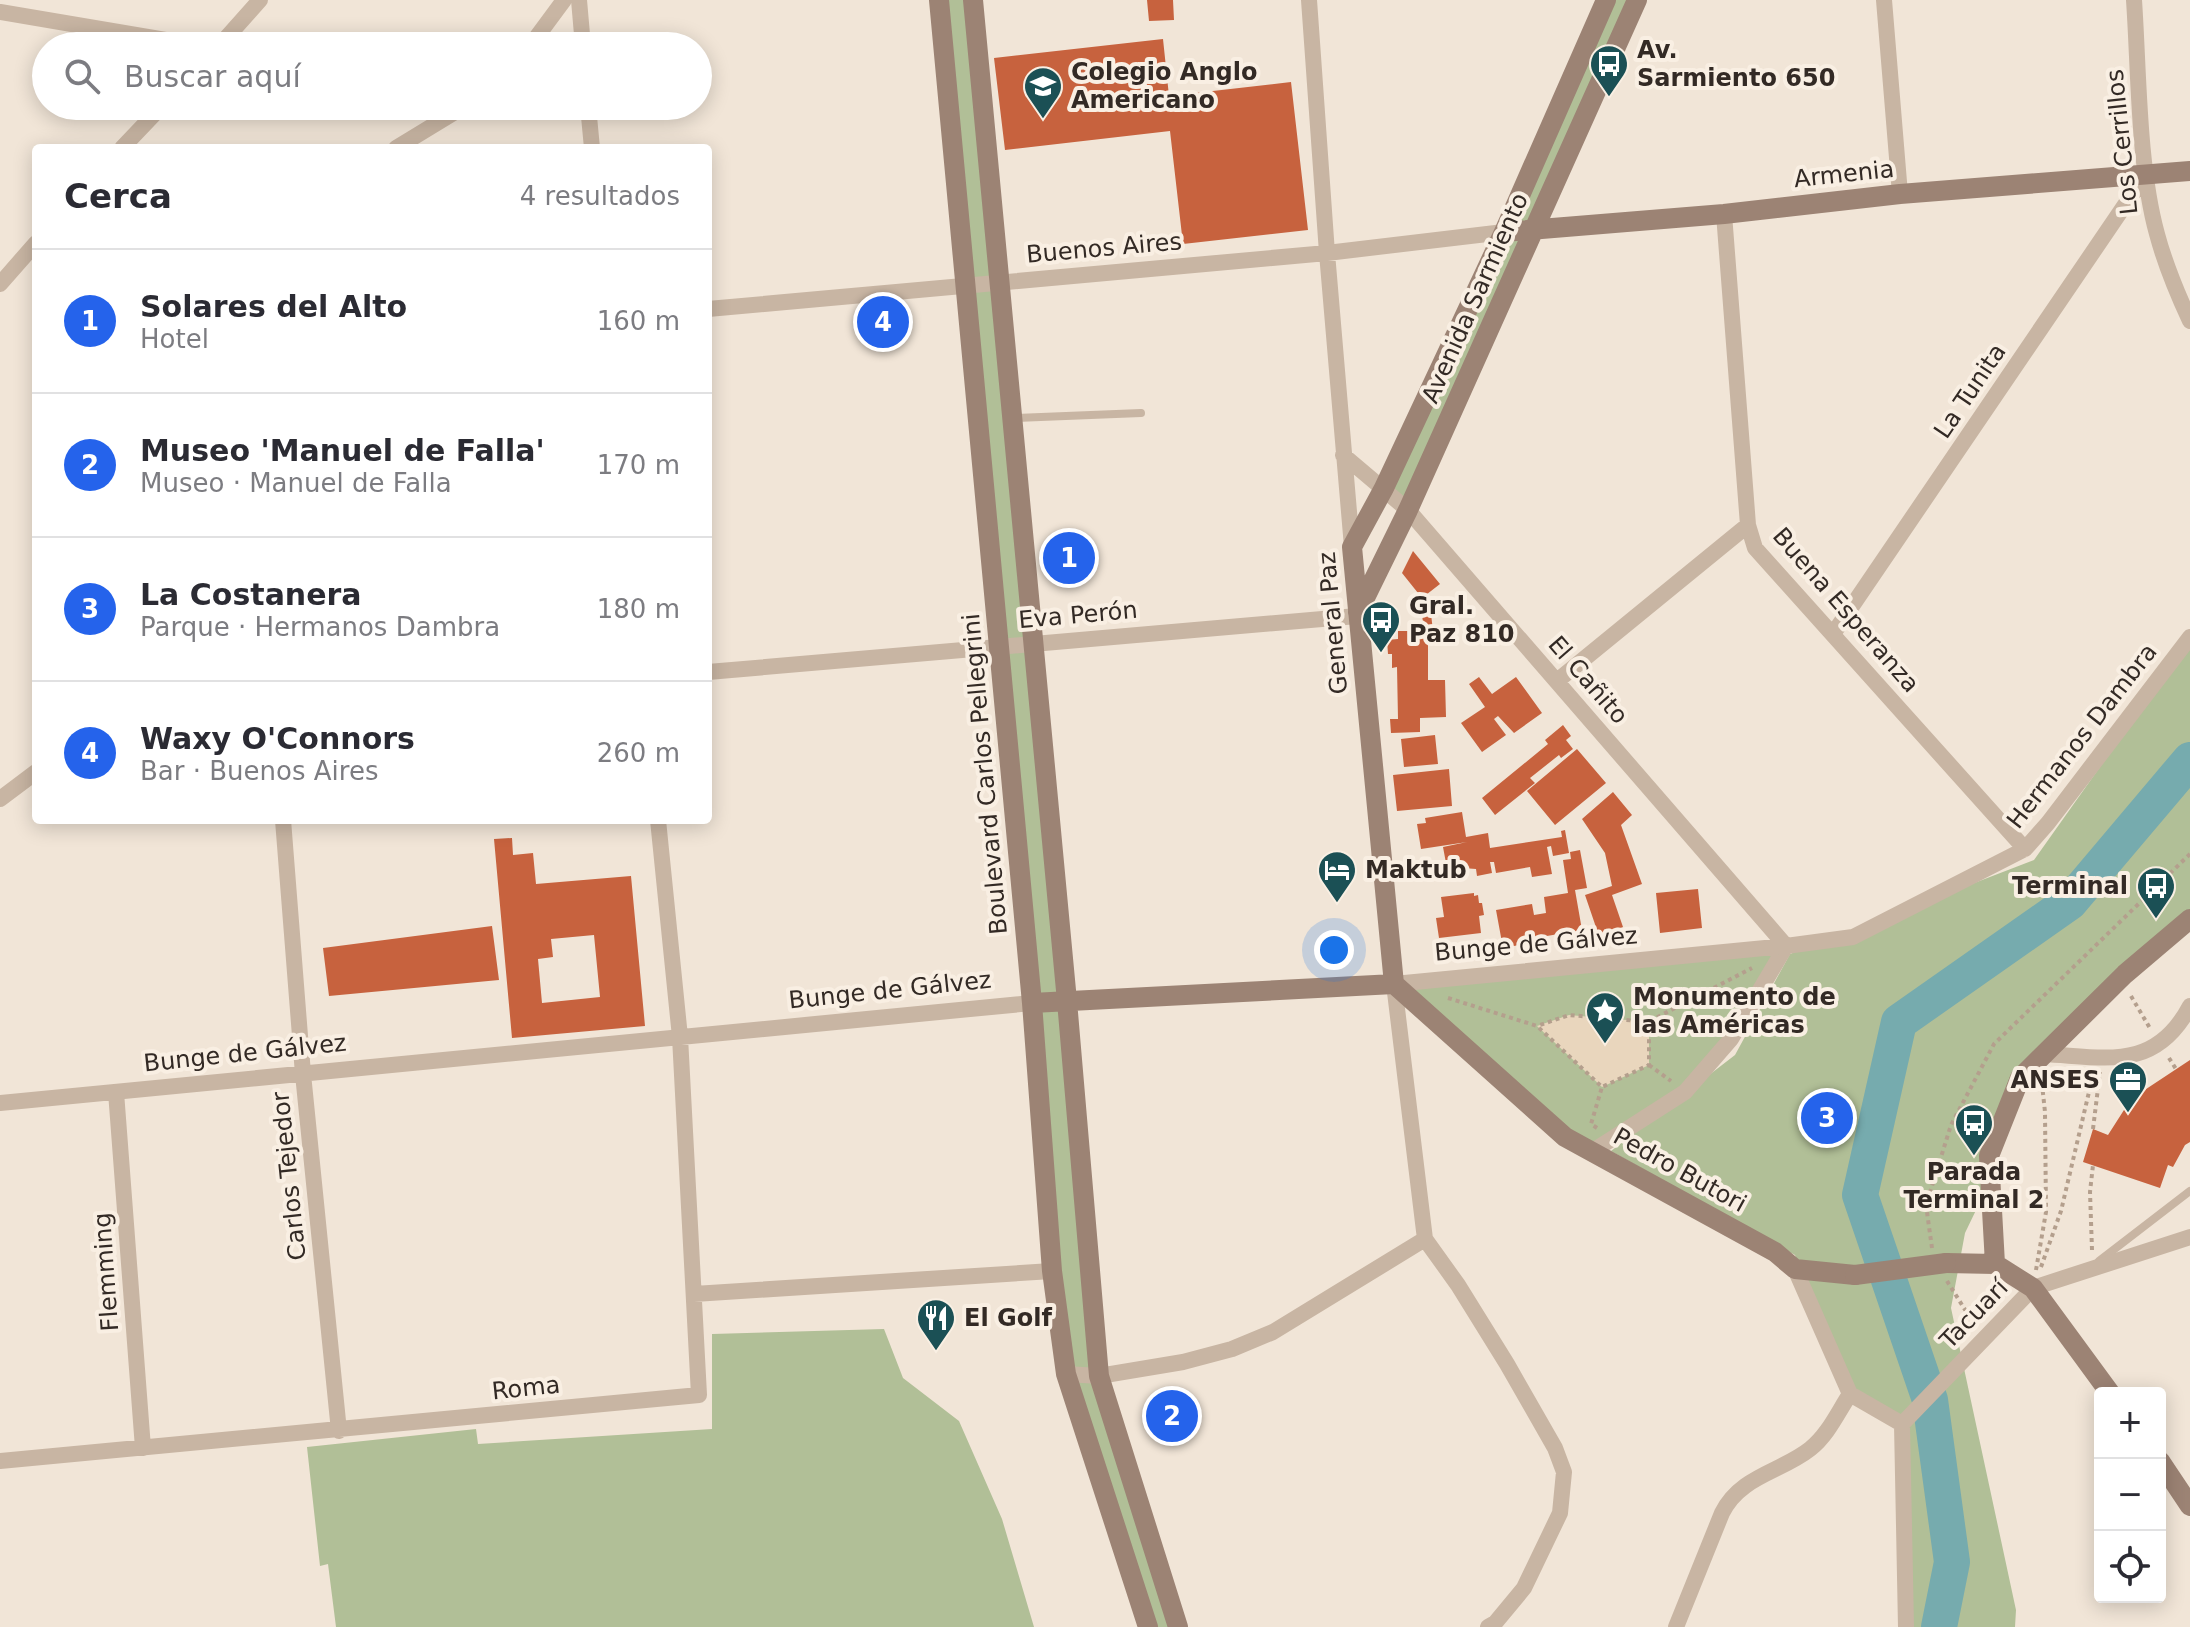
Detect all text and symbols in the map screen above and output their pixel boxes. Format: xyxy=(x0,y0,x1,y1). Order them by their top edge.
search box xyxy=(32,32,712,120)
place label: Av. Sarmiento 650 xyxy=(1637,36,1835,92)
bus stop icon: Av. Sarmiento 650 xyxy=(1588,43,1630,98)
icon: search xyxy=(60,54,104,98)
place label: Colegio Anglo Americano xyxy=(1071,58,1257,114)
text: Buscar aquí xyxy=(124,59,301,94)
school or university icon: Colegio Anglo Americano xyxy=(1022,65,1064,120)
street label: Los Cerrillos xyxy=(2100,68,2144,216)
street label: Armenia xyxy=(1793,155,1895,193)
text: Cerca xyxy=(64,176,172,216)
text: 4 resultados xyxy=(520,181,680,211)
street label: Avenida Sarmiento xyxy=(1416,189,1534,407)
street label: Buenos Aires xyxy=(1025,227,1183,269)
text: Solares del Alto xyxy=(140,289,407,324)
pin: 4 xyxy=(857,292,909,352)
text: 1 xyxy=(81,306,99,336)
text: 160 m xyxy=(597,306,680,336)
text: Hotel xyxy=(140,324,209,354)
street label: La Tunita xyxy=(1928,338,2012,444)
text: Museo 'Manuel de Falla' xyxy=(140,433,545,468)
text: 2 xyxy=(81,450,99,480)
text: 170 m xyxy=(597,450,680,480)
text: Museo · Manuel de Falla xyxy=(140,468,452,498)
street label: Buena Esperanza xyxy=(1767,522,1925,698)
pin: 1 xyxy=(1043,528,1095,588)
street label: General Paz xyxy=(1313,551,1353,695)
text: La Costanera xyxy=(140,577,362,612)
place label: Gral. Paz 810 xyxy=(1409,592,1515,648)
text: 3 xyxy=(81,594,99,624)
text: 180 m xyxy=(597,594,680,624)
street label: Eva Perón xyxy=(1017,596,1139,634)
bus stop icon: Gral. Paz 810 xyxy=(1360,599,1402,654)
text: Parque · Hermanos Dambra xyxy=(140,612,500,642)
street label: Boulevard Carlos Pellegrini xyxy=(957,612,1013,936)
street label: El Cañito xyxy=(1542,630,1634,730)
street label: Hermanos Dambra xyxy=(2001,638,2163,834)
text: Waxy O'Connors xyxy=(140,721,415,756)
text: 4 xyxy=(81,738,99,768)
text: 260 m xyxy=(597,738,680,768)
text: Bar · Buenos Aires xyxy=(140,756,378,786)
hotel icon: Maktub xyxy=(1316,849,1358,904)
place label: Maktub xyxy=(1365,856,1467,884)
bus stop icon: Terminal xyxy=(2135,865,2177,920)
place label: Terminal xyxy=(2012,872,2128,900)
street label: Bunge de Gálvez xyxy=(1433,921,1639,967)
your location xyxy=(1314,930,1354,970)
street label: Bunge de Gálvez xyxy=(787,965,993,1015)
place label: Monumento de las Américas xyxy=(1633,983,1836,1039)
place icon: Monumento de las Américas xyxy=(1584,990,1626,1045)
street label: Bunge de Gálvez xyxy=(142,1028,348,1078)
office icon: ANSES xyxy=(2107,1059,2149,1114)
place label: ANSES xyxy=(2010,1066,2100,1094)
pin: 3 xyxy=(1801,1088,1853,1148)
street label: Carlos Tejedor xyxy=(266,1090,312,1262)
bus stop icon: Parada Terminal 2 xyxy=(1953,1102,1995,1157)
street label: Pedro Butori xyxy=(1609,1122,1751,1218)
place label: Parada Terminal 2 xyxy=(1903,1158,2045,1214)
street label: Flemming xyxy=(88,1212,124,1332)
street label: Tacuarí xyxy=(1934,1273,2015,1355)
restaurant icon: El Golf xyxy=(915,1297,957,1352)
place label: El Golf xyxy=(964,1304,1052,1332)
street label: Roma xyxy=(491,1371,561,1405)
pin: 2 xyxy=(1146,1386,1198,1446)
map controls xyxy=(2094,1387,2166,1603)
button: + xyxy=(2094,1387,2166,1459)
button: − xyxy=(2094,1459,2166,1531)
button: locate xyxy=(2094,1531,2166,1603)

